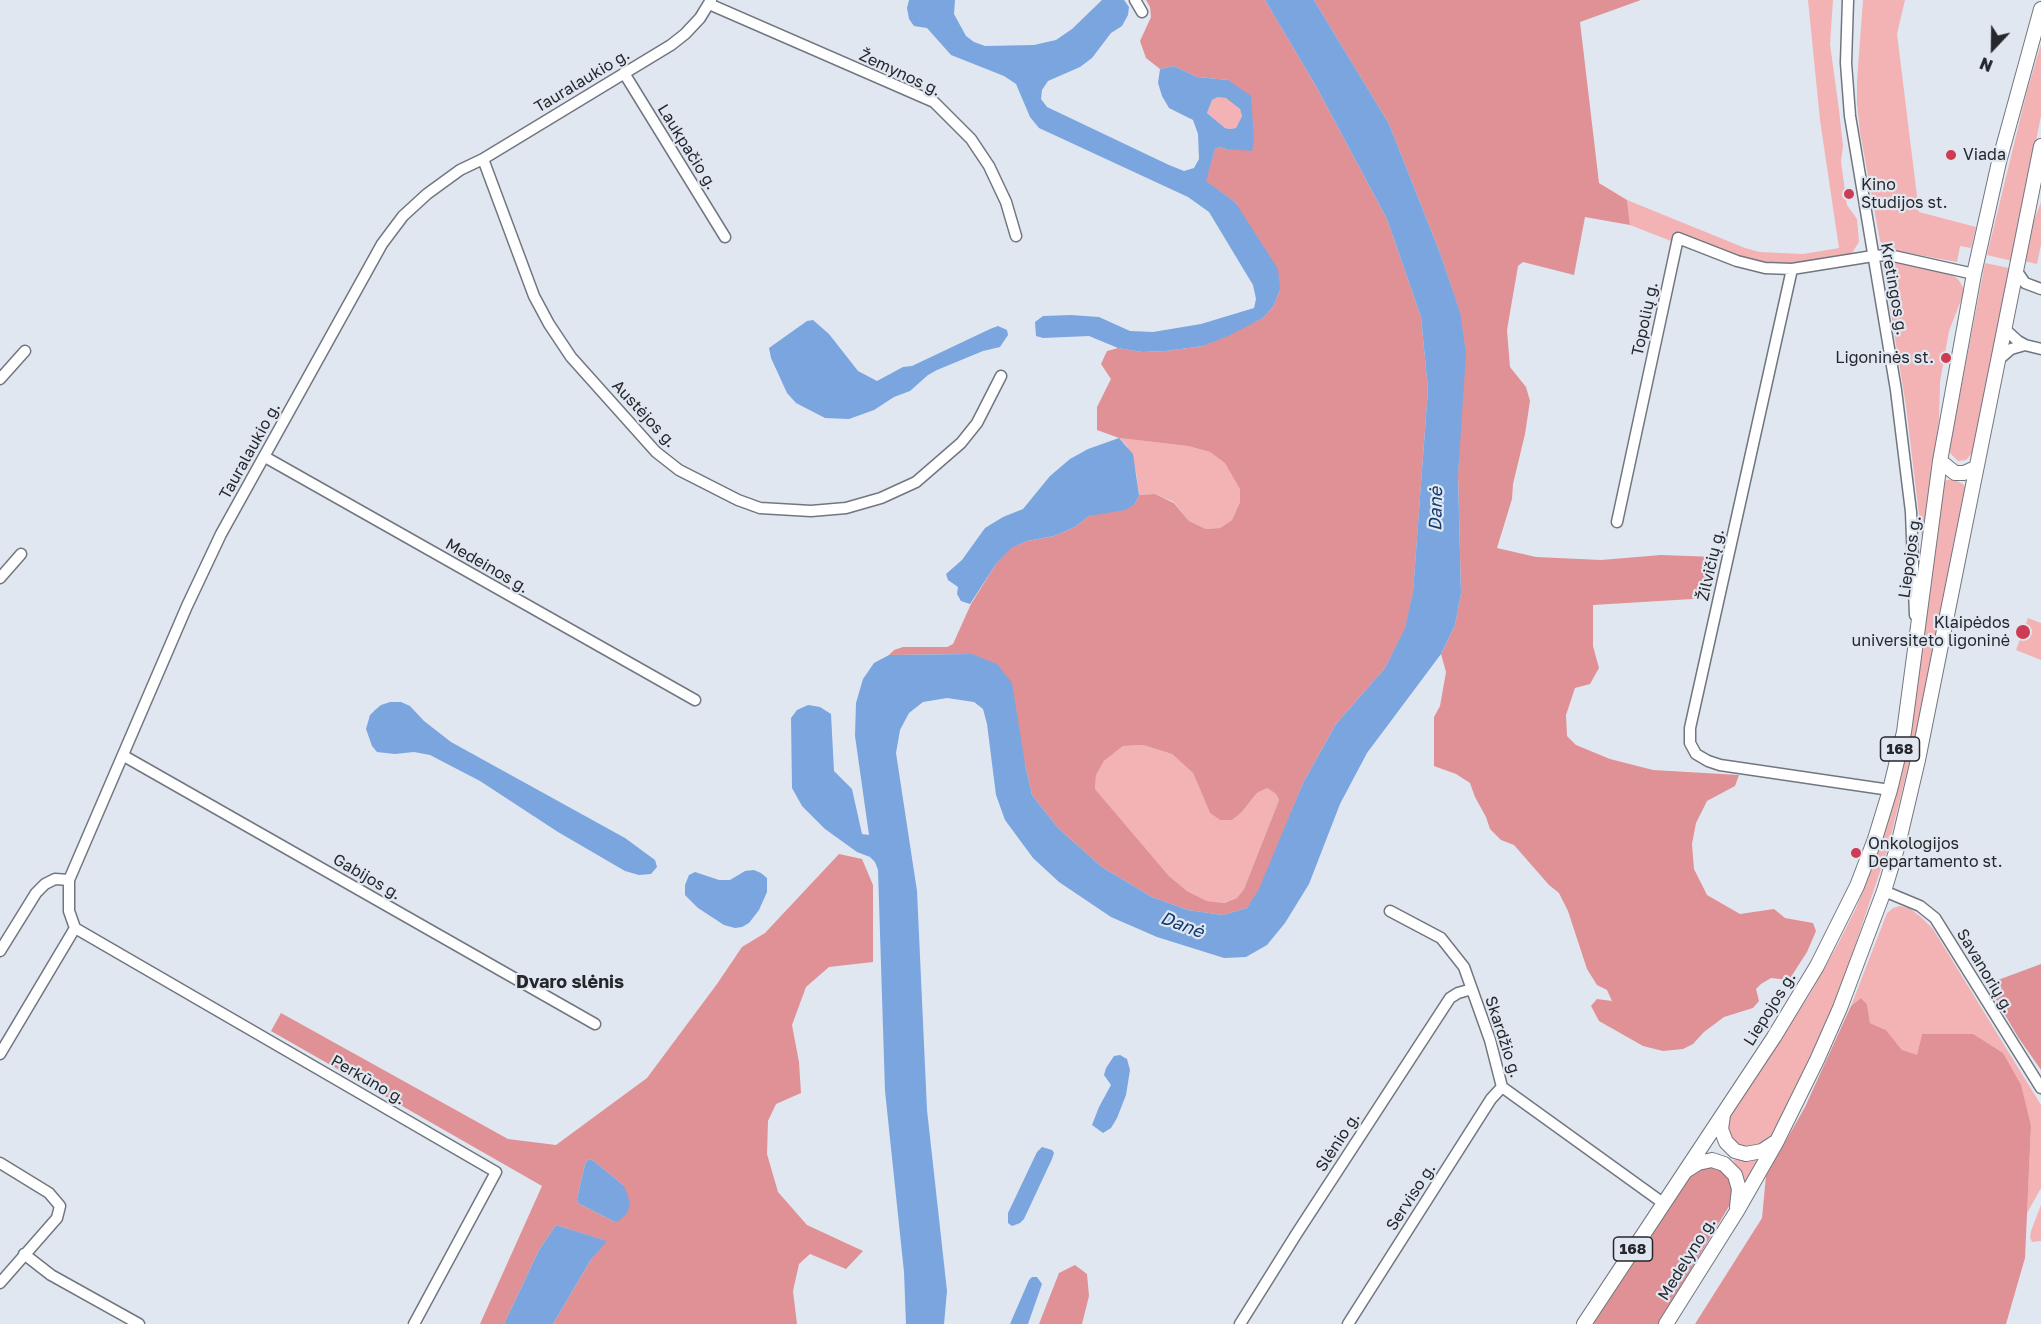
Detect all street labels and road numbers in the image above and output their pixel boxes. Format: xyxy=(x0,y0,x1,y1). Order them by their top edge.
street label: Tauralaukio g. xyxy=(531,45,633,117)
street label: Žemynos g. xyxy=(856,46,944,100)
street label: Laukpačio g. xyxy=(653,101,721,193)
street label: Kretingos g. xyxy=(1876,241,1912,337)
street label: Topolių g. xyxy=(1628,280,1662,358)
street label: Austėjos g. xyxy=(608,376,680,452)
street label: Tauralaukio g. xyxy=(215,399,285,503)
street label: Liepojos g. xyxy=(1895,515,1925,599)
street label: Žilvičių g. xyxy=(1693,527,1729,603)
street label: Medeinos g. xyxy=(442,534,532,598)
road number: 168 xyxy=(1880,737,1920,761)
street label: Gabijos g. xyxy=(330,850,404,904)
street label: Savanorių g. xyxy=(1952,925,2018,1017)
street label: Liepojos g. xyxy=(1740,969,1800,1049)
street label: Skardžio g. xyxy=(1481,994,1525,1080)
street label: Perkūno g. xyxy=(327,1051,409,1109)
street label: Slėnio g. xyxy=(1312,1109,1364,1175)
street label: Serviso g. xyxy=(1382,1160,1440,1234)
street label: Medelyno g. xyxy=(1654,1214,1720,1304)
road number: 168 xyxy=(1614,1237,1652,1261)

